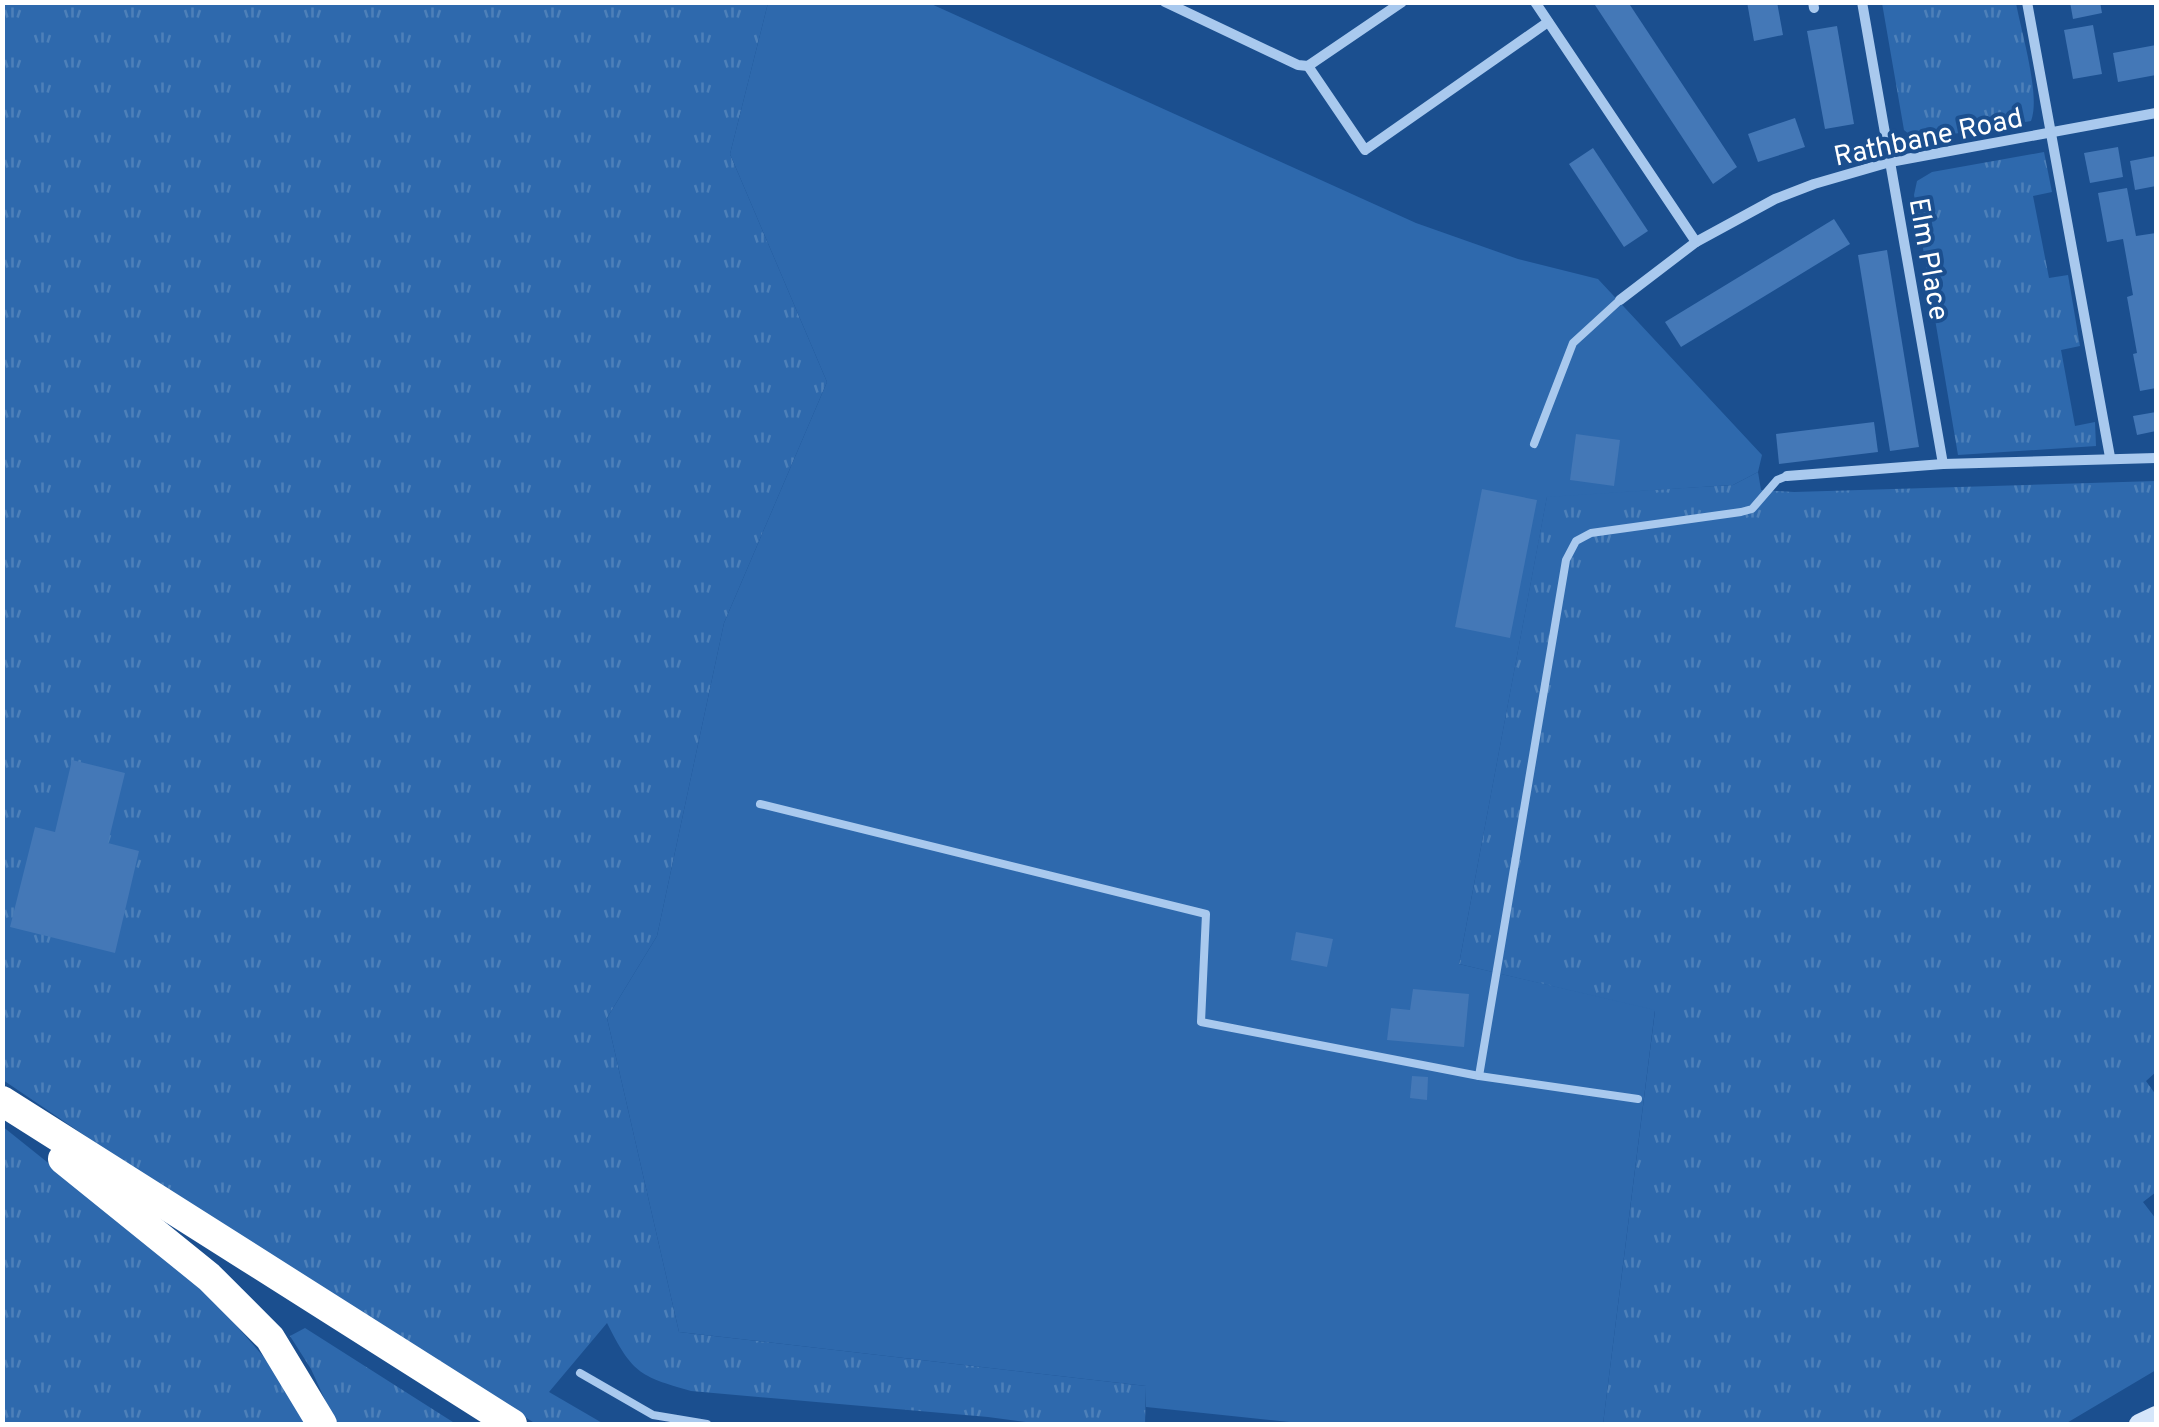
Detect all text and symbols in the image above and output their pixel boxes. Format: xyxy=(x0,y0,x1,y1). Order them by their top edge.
street label: Rathbane Road xyxy=(1831,101,2026,177)
street label: Elm Place xyxy=(1899,195,1956,324)

